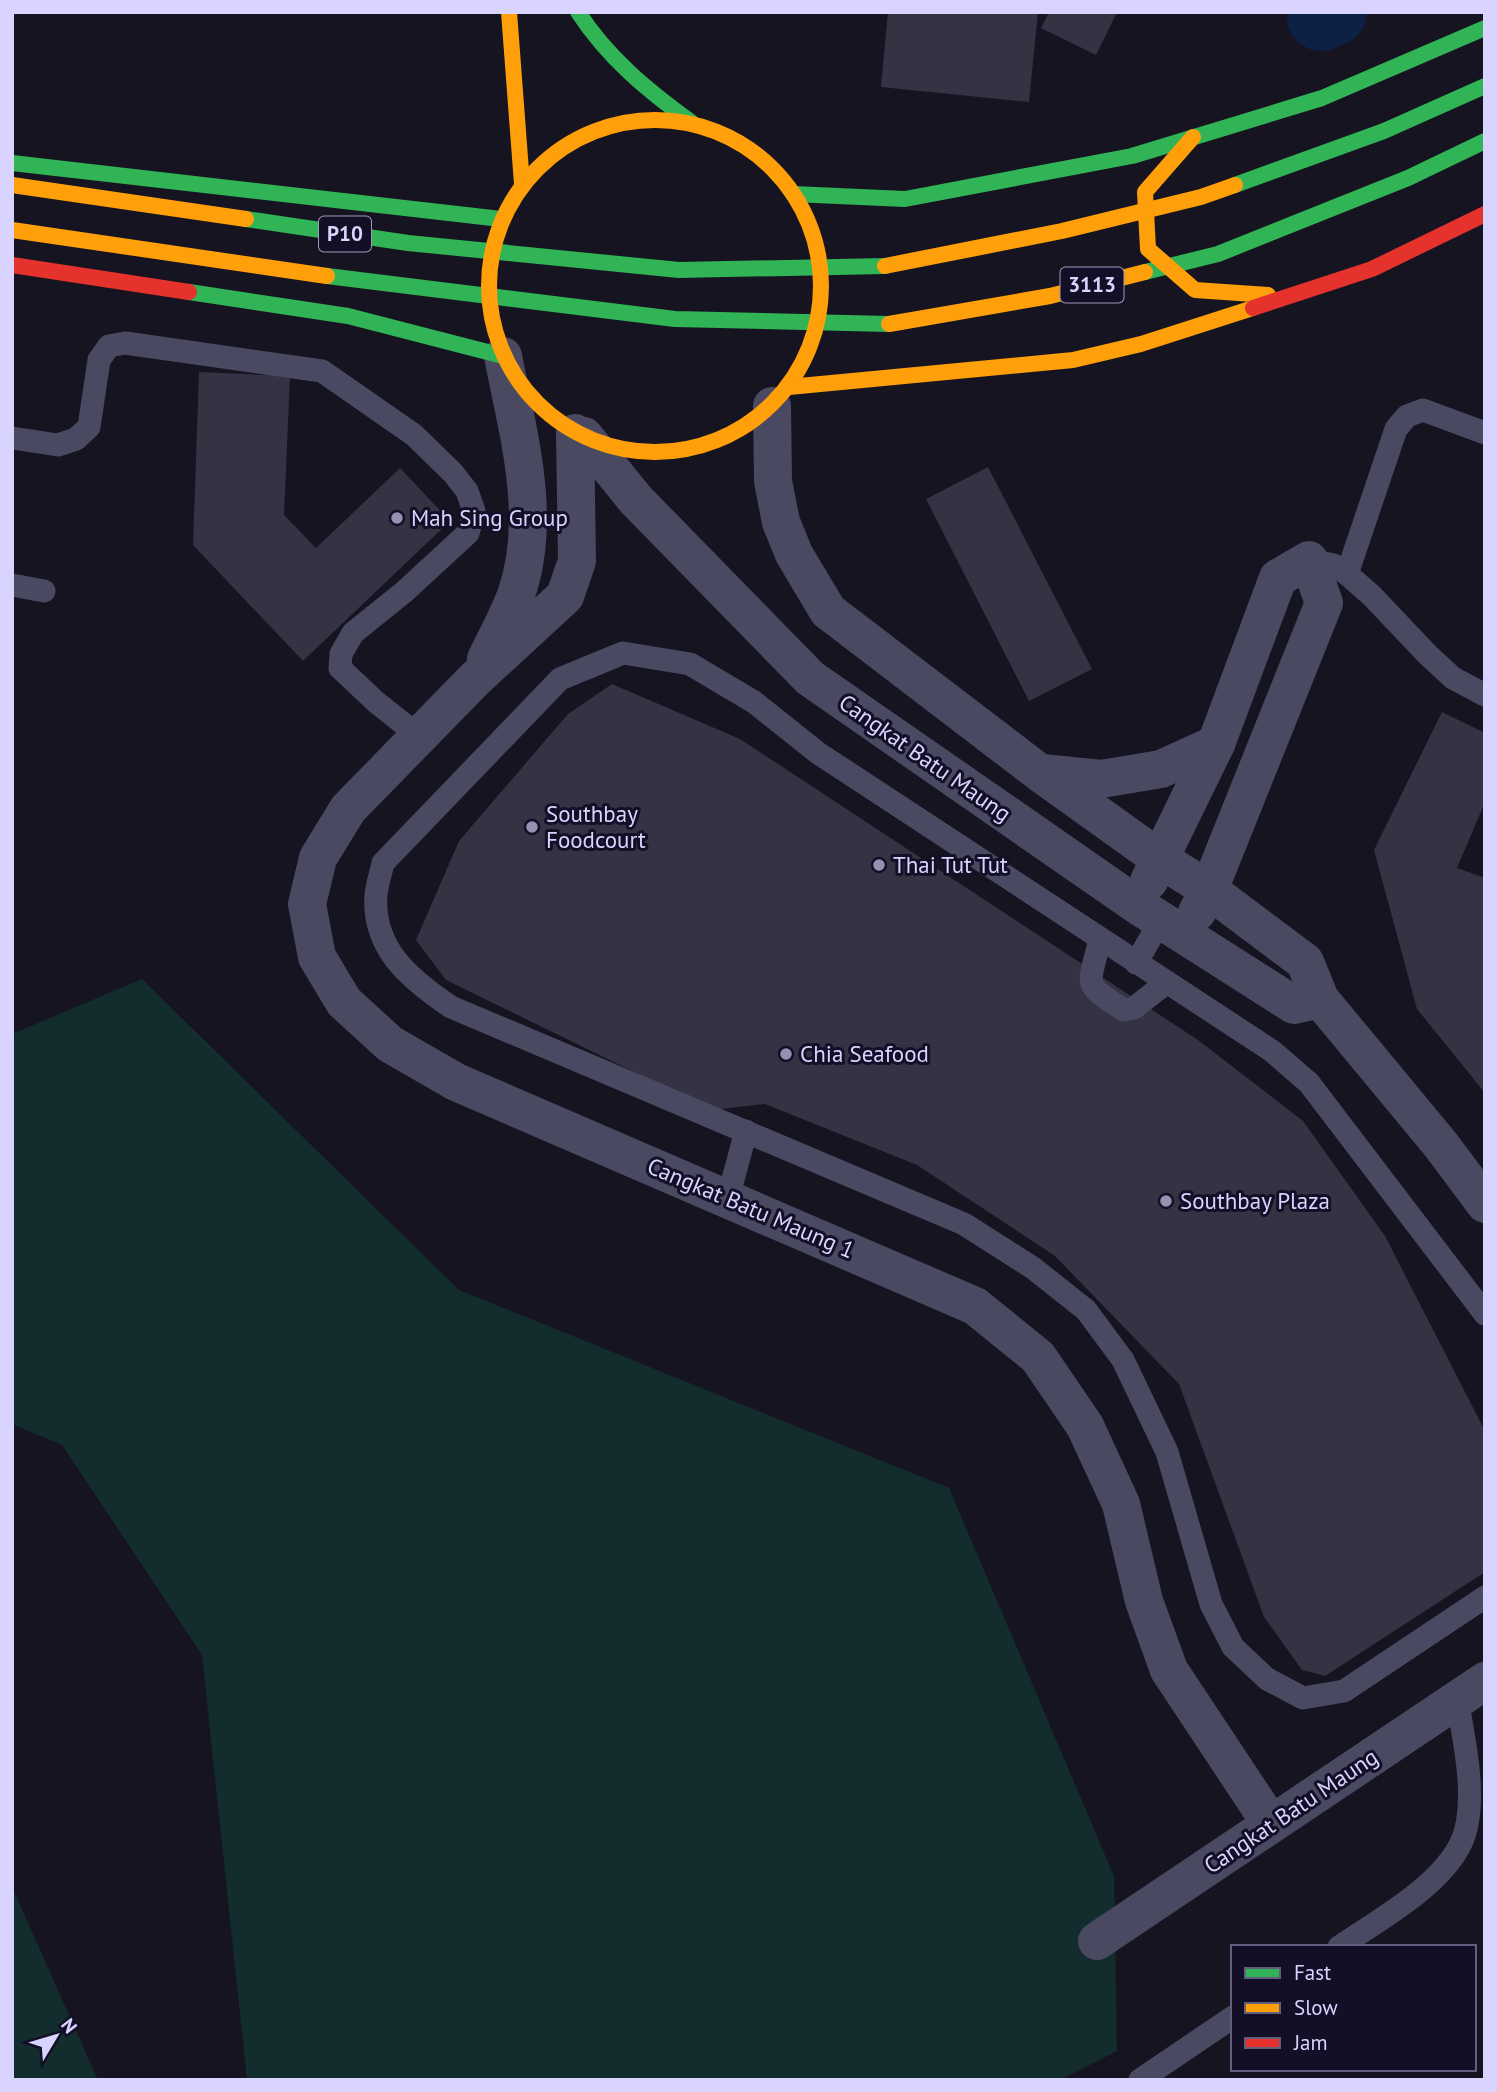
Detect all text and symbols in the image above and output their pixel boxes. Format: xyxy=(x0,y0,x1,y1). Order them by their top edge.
road number: P10 xyxy=(319,216,371,252)
road number: 3113 xyxy=(1060,268,1124,302)
place label: Mah Sing Group xyxy=(411,503,568,532)
marker: Mah Sing Group xyxy=(389,510,405,526)
street label: Cangkat Batu Maung xyxy=(834,687,1017,828)
place label: Southbay Foodcourt xyxy=(546,799,646,854)
marker: Southbay Foodcourt xyxy=(524,819,540,835)
place label: Thai Tut Tut xyxy=(893,850,1008,879)
marker: Thai Tut Tut xyxy=(871,857,887,873)
place label: Chia Seafood xyxy=(800,1039,929,1068)
marker: Chia Seafood xyxy=(778,1046,794,1062)
street label: Cangkat Batu Maung 1 xyxy=(643,1151,859,1264)
place label: Southbay Plaza xyxy=(1180,1186,1330,1215)
marker: Southbay Plaza xyxy=(1158,1193,1174,1209)
street label: Cangkat Batu Maung xyxy=(1198,1742,1383,1880)
legend xyxy=(1231,1945,1476,2071)
text: Fast xyxy=(1294,1959,1331,1986)
text: Slow xyxy=(1294,1994,1338,2021)
north arrow xyxy=(21,2001,91,2071)
text: N xyxy=(56,2013,83,2038)
text: Jam xyxy=(1293,2029,1328,2056)

